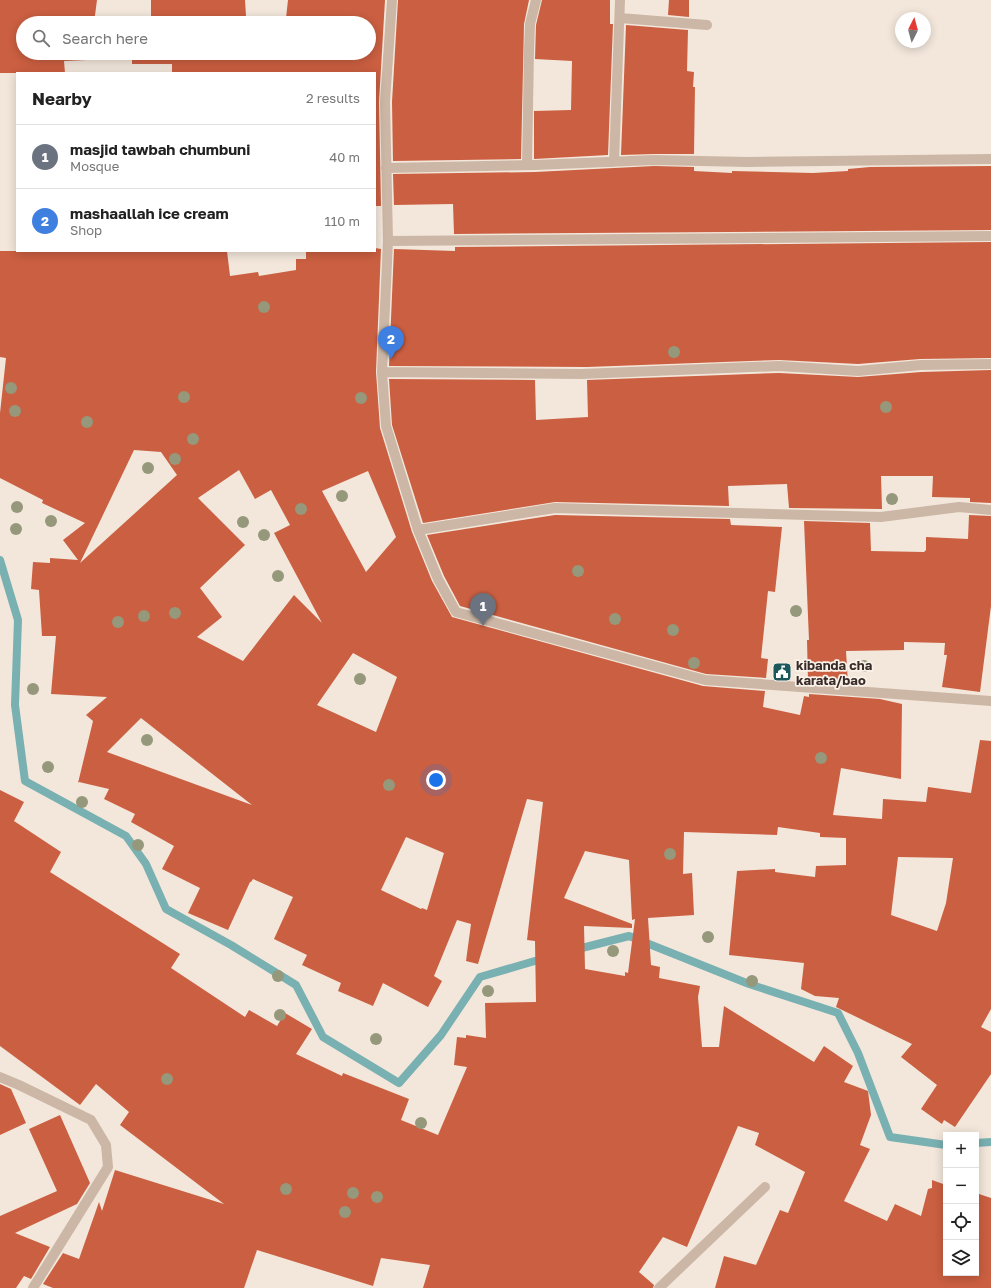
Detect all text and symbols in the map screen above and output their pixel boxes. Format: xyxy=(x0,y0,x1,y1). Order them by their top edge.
north arrow xyxy=(895,12,931,48)
search box xyxy=(16,16,376,60)
icon: search xyxy=(30,27,52,49)
text: Search here xyxy=(62,29,148,47)
text: Nearby xyxy=(32,88,92,109)
text: 2 results xyxy=(306,90,360,106)
text: masjid tawbah chumbuni xyxy=(70,140,250,158)
text: 1 xyxy=(42,149,48,165)
text: 40 m xyxy=(329,149,360,165)
text: Mosque xyxy=(70,158,119,174)
text: mashaallah ice cream xyxy=(70,204,229,222)
text: 2 xyxy=(41,213,49,229)
text: 110 m xyxy=(325,213,360,229)
text: Shop xyxy=(70,222,102,238)
pin: 2 xyxy=(378,326,404,359)
pin: 1 xyxy=(470,593,496,626)
place label: kibanda cha karata/bao xyxy=(796,657,873,688)
public building icon: kibanda cha karata/bao xyxy=(771,661,793,683)
your location xyxy=(426,770,446,790)
map controls xyxy=(943,1132,979,1276)
button: + xyxy=(943,1132,979,1168)
button: − xyxy=(943,1168,979,1204)
button: locate xyxy=(943,1204,979,1240)
button: layers xyxy=(943,1240,979,1276)

